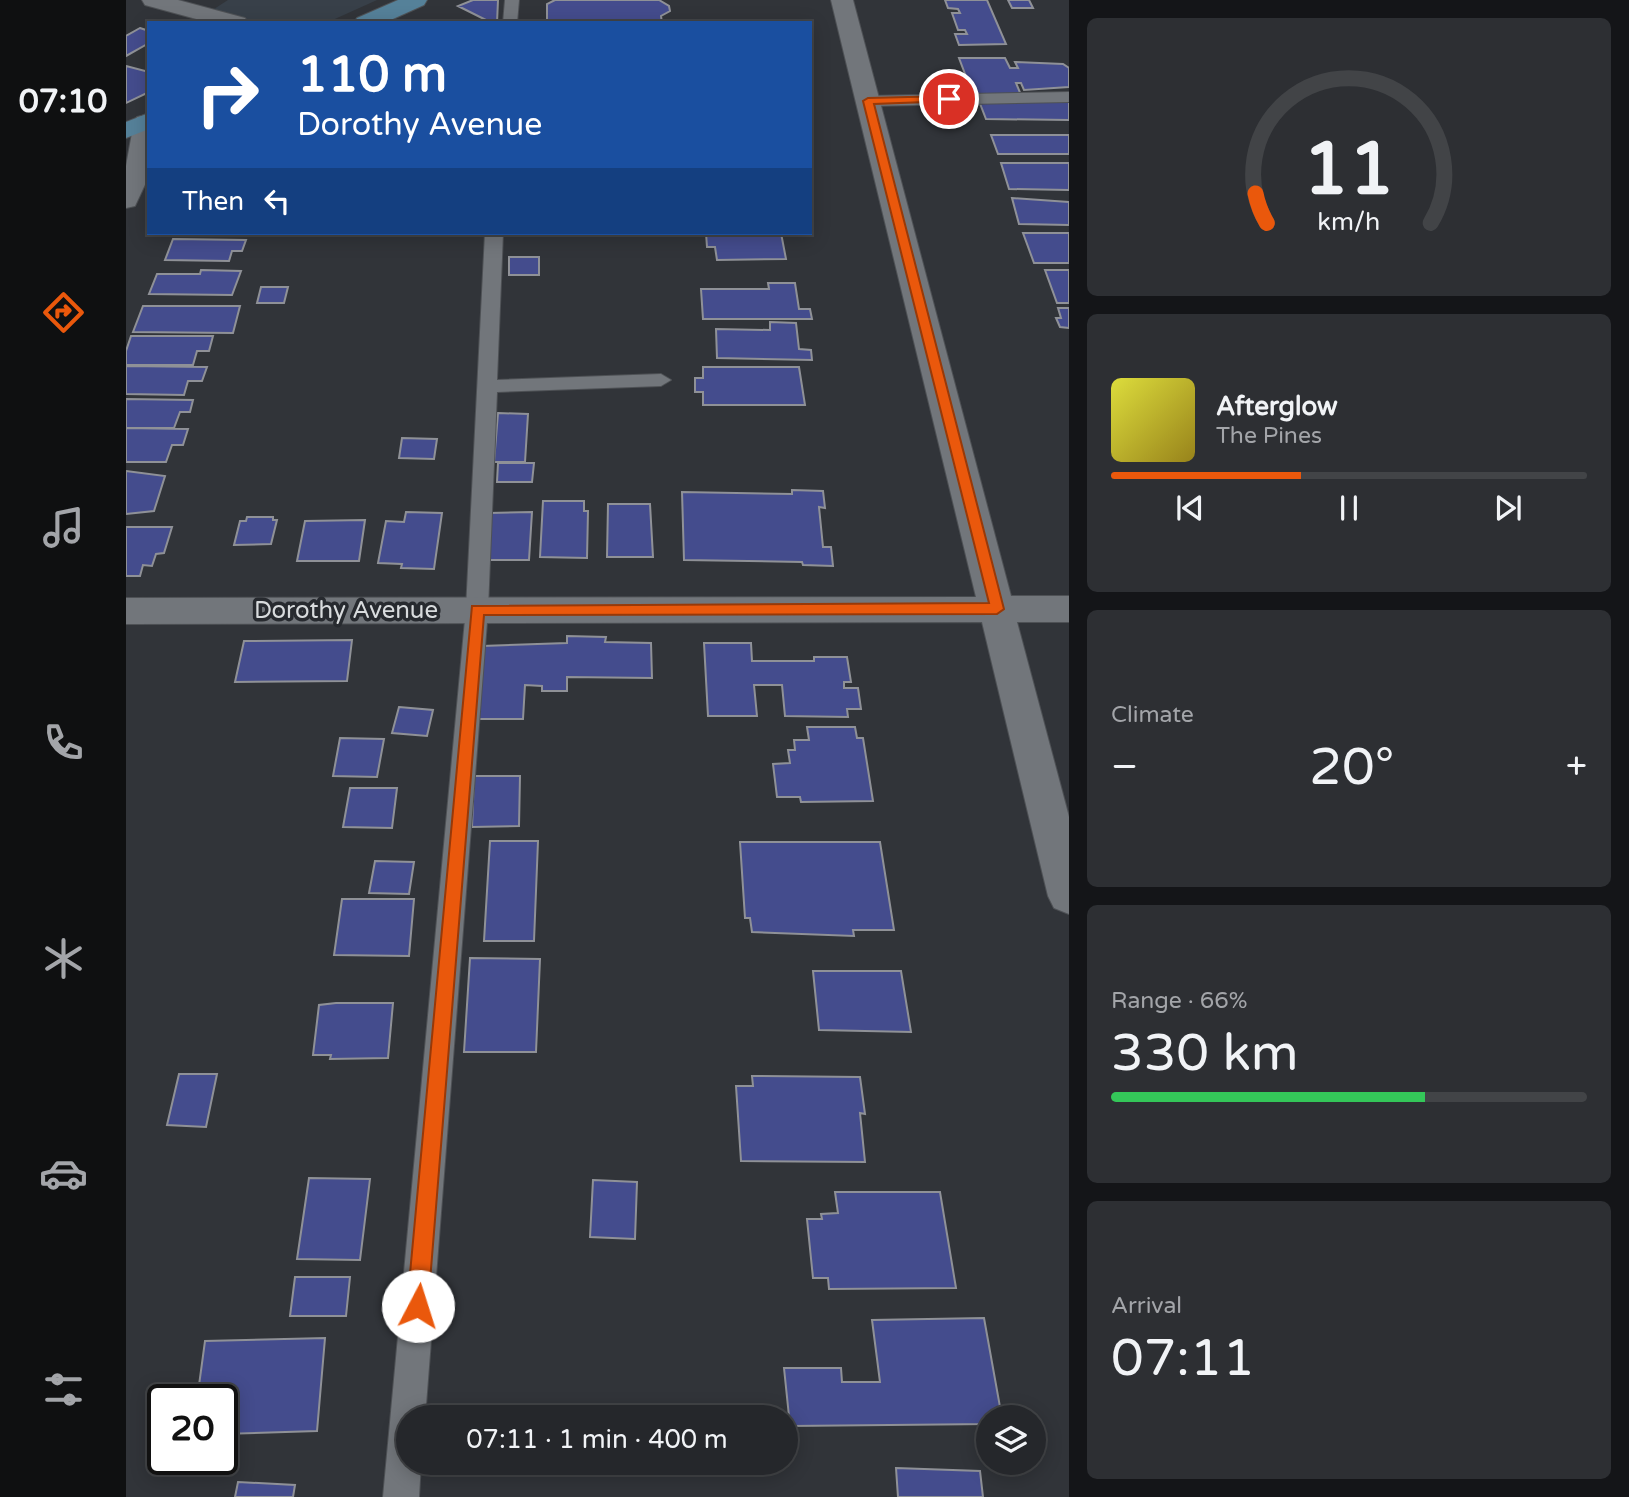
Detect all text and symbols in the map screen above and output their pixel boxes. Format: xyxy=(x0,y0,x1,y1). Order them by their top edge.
text: 110 m xyxy=(297,46,447,105)
icon: right xyxy=(182,49,273,140)
pin xyxy=(919,69,979,129)
icon: arrive xyxy=(930,80,968,118)
text: 07:10 xyxy=(19,83,107,121)
text: Dorothy Avenue xyxy=(297,106,542,144)
text: 11 xyxy=(1303,126,1395,214)
icon: left xyxy=(258,182,296,220)
text: Then xyxy=(182,186,244,217)
text: km/h xyxy=(1318,207,1380,237)
icon: directions xyxy=(39,288,88,337)
text: Afterglow xyxy=(1216,391,1338,422)
text: The Pines xyxy=(1216,422,1322,450)
icon: previous xyxy=(1171,489,1209,527)
icon: pause xyxy=(1330,489,1368,527)
icon: next xyxy=(1489,489,1527,527)
icon: music xyxy=(39,503,88,552)
street label: Dorothy Avenue xyxy=(254,596,438,625)
text: Climate xyxy=(1111,701,1194,729)
icon: phone xyxy=(39,718,88,767)
text: 20° xyxy=(1309,736,1394,799)
text: − xyxy=(1111,744,1138,790)
text: + xyxy=(1566,744,1587,790)
icon: climate xyxy=(39,934,88,983)
text: Range · 66% xyxy=(1111,987,1247,1015)
text: 330 km xyxy=(1111,1022,1299,1085)
icon: car xyxy=(39,1149,88,1198)
position arrow xyxy=(381,1269,455,1343)
text: Arrival xyxy=(1111,1292,1182,1320)
text: 07:11 xyxy=(1111,1327,1255,1390)
icon: filters xyxy=(39,1365,88,1414)
speed limit sign: 20 xyxy=(147,1384,238,1475)
map controls xyxy=(976,1405,1046,1475)
button: layers xyxy=(976,1405,1046,1475)
text: 07:11 · 1 min · 400 m xyxy=(466,1424,728,1455)

